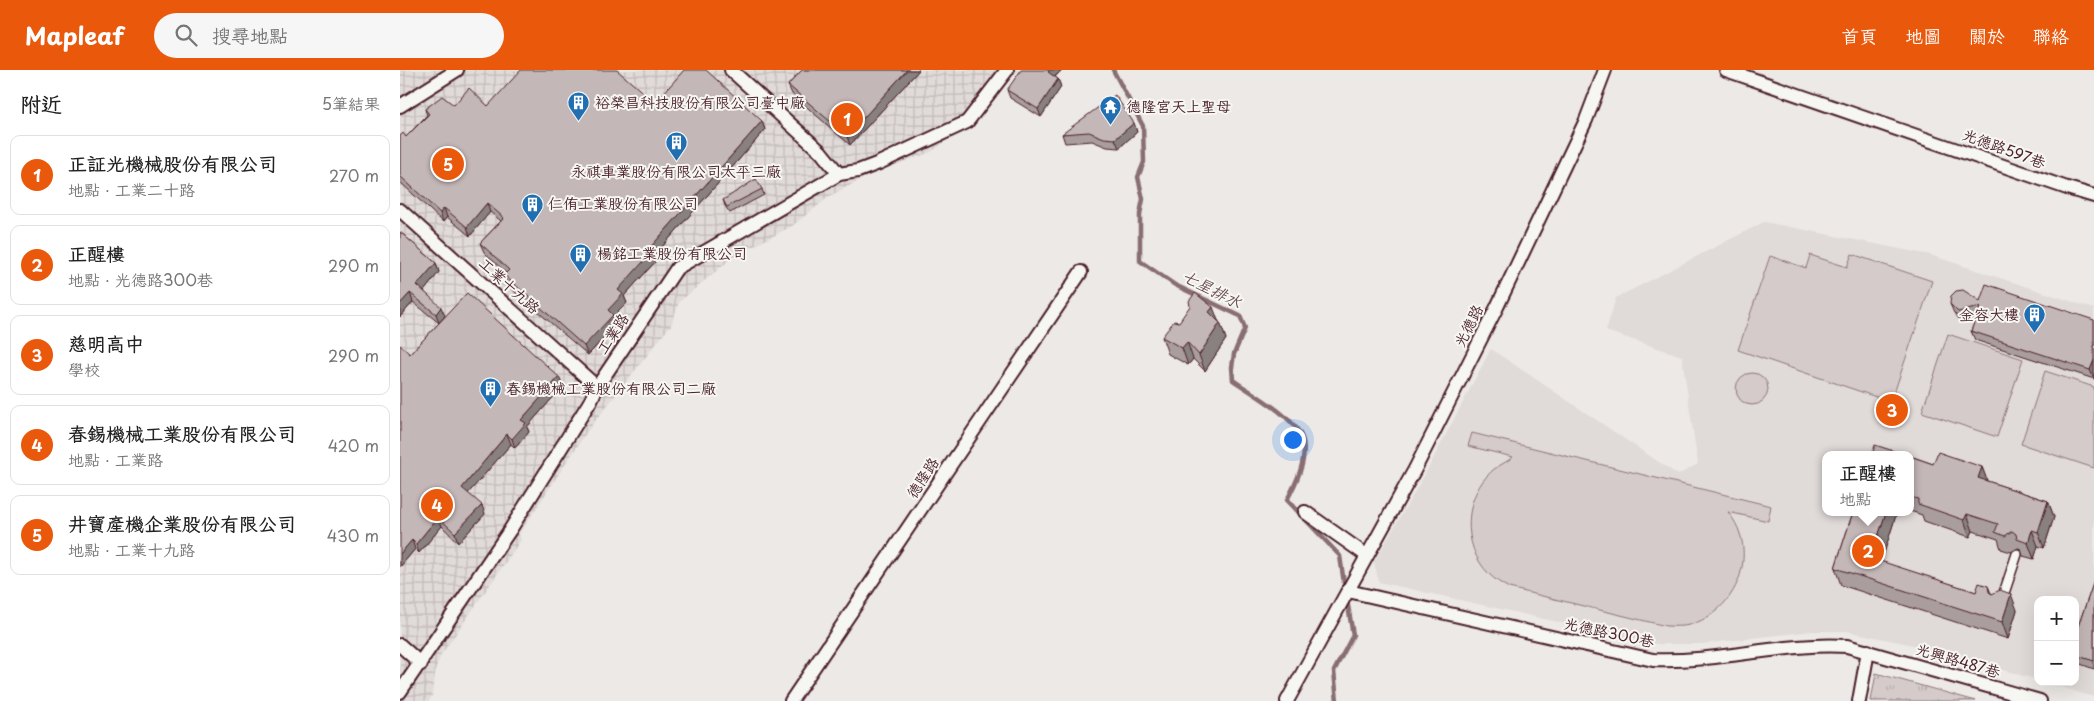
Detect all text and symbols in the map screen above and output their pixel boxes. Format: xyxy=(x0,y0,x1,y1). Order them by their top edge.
search box xyxy=(154,13,504,58)
text: Mapleaf xyxy=(25,17,124,53)
icon: search xyxy=(172,21,200,49)
text: 搜尋地點 xyxy=(212,21,288,49)
text: 首頁 xyxy=(1841,22,1877,49)
text: 地圖 xyxy=(1905,22,1941,49)
text: 關於 xyxy=(1969,22,2005,49)
text: 聯絡 xyxy=(2033,22,2069,49)
text: 附近 xyxy=(20,87,62,119)
place label: 裕榮昌科技股份有限公司臺中廠 xyxy=(595,90,805,113)
text: 5筆結果 xyxy=(322,91,380,115)
building icon: 裕榮昌科技股份有限公司臺中廠 xyxy=(567,91,591,122)
place label: 德隆宮天上聖母 xyxy=(1126,94,1231,117)
temple icon: 德隆宮天上聖母 xyxy=(1098,95,1122,126)
pin: 1 xyxy=(831,100,863,138)
street label: 光德路597巷 xyxy=(1960,122,2049,173)
building icon: 永祺車業股份有限公司太平三廠 xyxy=(664,131,688,162)
pin: 5 xyxy=(432,145,464,183)
text: 正証光機械股份有限公司 xyxy=(68,149,277,177)
place label: 永祺車業股份有限公司太平三廠 xyxy=(571,159,781,182)
text: 1 xyxy=(33,163,41,187)
text: 270 m xyxy=(329,163,379,187)
text: 地點 · 工業二十路 xyxy=(68,177,195,201)
place label: 仁侑工業股份有限公司 xyxy=(548,191,698,214)
building icon: 仁侑工業股份有限公司 xyxy=(520,192,544,223)
text: 正醒樓 xyxy=(68,239,125,267)
place label: 楊銘工業股份有限公司 xyxy=(597,241,747,264)
building icon: 楊銘工業股份有限公司 xyxy=(569,242,593,273)
street label: 工業十九路 xyxy=(474,251,546,319)
text: 2 xyxy=(31,253,43,277)
text: 290 m xyxy=(328,253,379,277)
water label: 七星排水 xyxy=(1178,263,1247,314)
text: 地點 · 光德路300巷 xyxy=(68,267,213,291)
street label: 光德路 xyxy=(1447,300,1488,351)
place label: 金容大樓 xyxy=(1959,302,2019,325)
building icon: 金容大樓 xyxy=(2023,303,2047,334)
street label: 工業路 xyxy=(590,308,634,358)
text: 慈明高中 xyxy=(68,329,144,357)
text: 3 xyxy=(32,343,42,367)
text: 290 m xyxy=(328,343,379,367)
text: 學校 xyxy=(68,357,100,381)
place label: 春錫機械工業股份有限公司二廠 xyxy=(506,376,716,399)
building icon: 春錫機械工業股份有限公司二廠 xyxy=(478,377,502,408)
pin: 3 xyxy=(1876,391,1908,429)
text: 春錫機械工業股份有限公司 xyxy=(68,419,296,447)
your location xyxy=(1280,427,1306,453)
text: 4 xyxy=(32,433,42,457)
text: 420 m xyxy=(328,433,379,457)
text: 地點 · 工業路 xyxy=(68,447,163,471)
popup xyxy=(1822,451,1914,516)
street label: 德隆路 xyxy=(900,452,944,502)
text: 正醒樓 xyxy=(1839,458,1897,486)
pin: 4 xyxy=(421,486,453,524)
text: 地點 xyxy=(1839,486,1872,510)
text: 井寶產機企業股份有限公司 xyxy=(68,509,296,537)
text: 5 xyxy=(32,523,42,547)
text: 430 m xyxy=(327,523,379,547)
pin: 2 xyxy=(1852,532,1884,570)
text: 地點 · 工業十九路 xyxy=(68,537,195,561)
map controls xyxy=(2034,596,2079,686)
button: + xyxy=(2034,596,2079,641)
street label: 光德路300巷 xyxy=(1562,611,1657,652)
street label: 光興路487巷 xyxy=(1913,637,2003,683)
button: − xyxy=(2034,641,2079,686)

